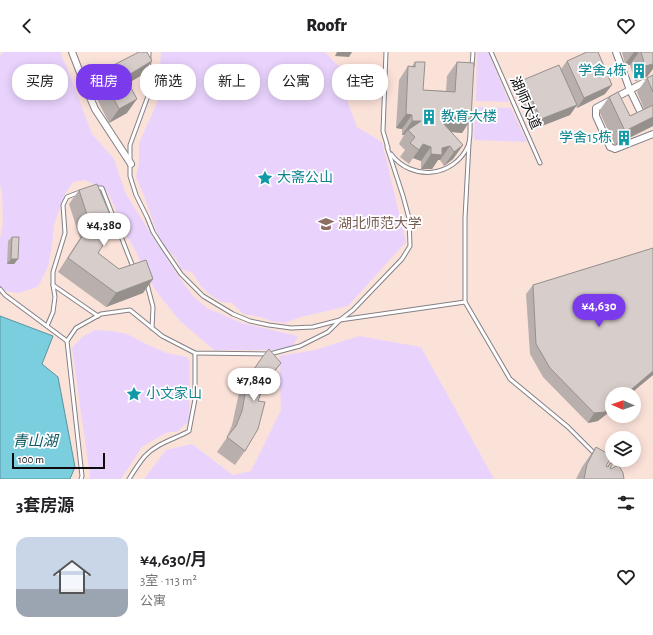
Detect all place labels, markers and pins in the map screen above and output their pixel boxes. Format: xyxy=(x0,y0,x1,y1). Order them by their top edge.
place label: 学舍4栋 xyxy=(578,62,627,78)
building icon: 学舍4栋 xyxy=(630,62,648,80)
building icon: 教育大楼 xyxy=(420,108,438,126)
place label: 教育大楼 xyxy=(441,109,497,124)
place label: 学舍15栋 xyxy=(559,129,612,145)
building icon: 学舍15栋 xyxy=(615,129,633,147)
place icon: 大斋公山 xyxy=(256,169,274,187)
place label: 大斋公山 xyxy=(277,169,333,185)
pin: ¥4,380 xyxy=(71,213,137,247)
school or university icon: 湖北师范大学 xyxy=(317,215,335,233)
place label: 湖北师范大学 xyxy=(338,215,422,231)
pin: ¥4,630 xyxy=(566,294,632,328)
pin: ¥7,840 xyxy=(221,368,287,402)
place icon: 小文家山 xyxy=(125,385,143,403)
place label: 小文家山 xyxy=(146,385,202,401)

